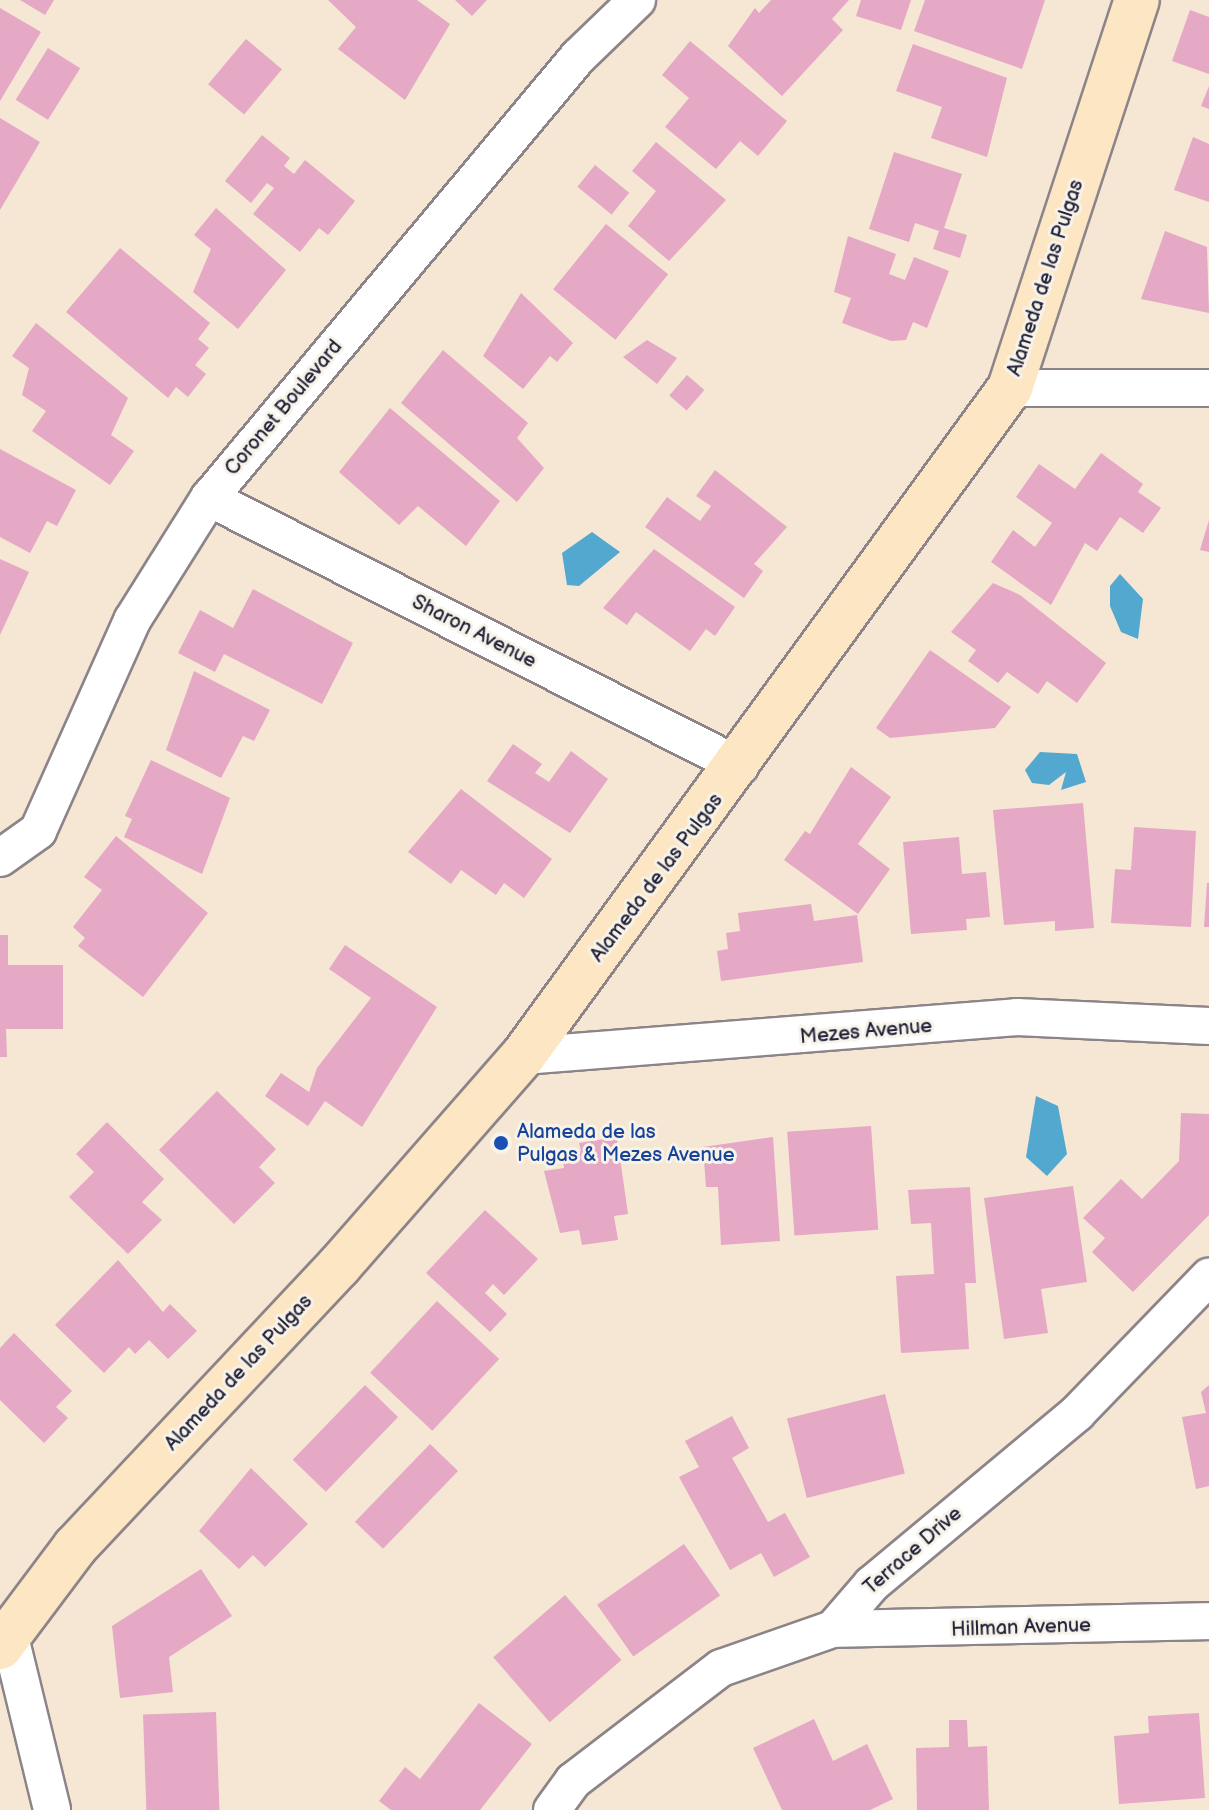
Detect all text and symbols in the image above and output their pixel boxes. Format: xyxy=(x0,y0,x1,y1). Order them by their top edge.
street label: Alameda de las Pulgas xyxy=(1003,177,1089,379)
street label: Coronet Boulevard xyxy=(220,335,348,481)
street label: Sharon Avenue xyxy=(408,590,540,674)
street label: Alameda de las Pulgas xyxy=(586,789,728,967)
street label: Mezes Avenue xyxy=(799,1014,933,1050)
place label: Alameda de las Pulgas & Mezes Avenue xyxy=(517,1120,735,1167)
marker: Alameda de las Pulgas & Mezes Avenue xyxy=(492,1134,510,1152)
street label: Alameda de las Pulgas xyxy=(160,1290,318,1456)
street label: Terrace Drive xyxy=(859,1502,967,1600)
street label: Hillman Avenue xyxy=(951,1614,1091,1642)

